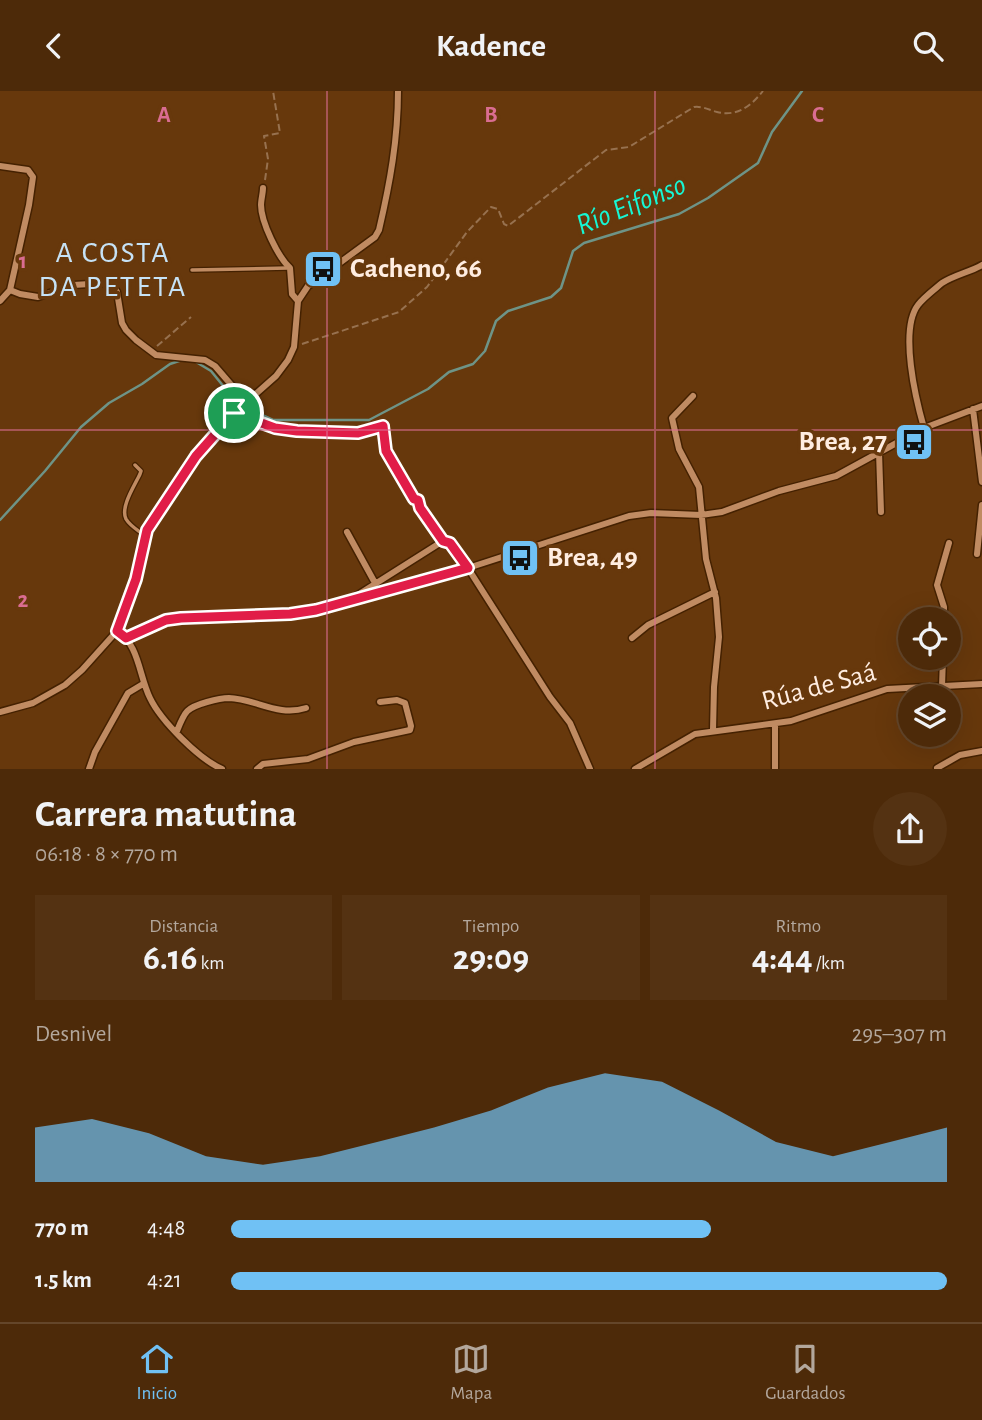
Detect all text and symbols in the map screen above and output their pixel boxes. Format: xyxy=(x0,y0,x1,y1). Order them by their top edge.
icon: back xyxy=(35,27,73,65)
icon: search xyxy=(909,27,947,65)
text: Kadence xyxy=(436,30,546,62)
text: A xyxy=(157,104,171,127)
text: B xyxy=(484,104,498,127)
text: C xyxy=(812,104,824,127)
water label: Río Eifonso xyxy=(572,169,690,241)
district label: A COSTA DA PETETA xyxy=(39,238,187,302)
bus stop icon: Cacheno, 66 xyxy=(302,248,344,290)
text: 1 xyxy=(19,250,27,273)
place label: Cacheno, 66 xyxy=(350,255,482,283)
pin xyxy=(204,383,264,443)
icon: arrive xyxy=(215,394,253,432)
bus stop icon: Brea, 27 xyxy=(893,421,935,463)
place label: Brea, 27 xyxy=(799,428,887,456)
bus stop icon: Brea, 49 xyxy=(499,537,541,579)
place label: Brea, 49 xyxy=(547,544,638,572)
text: 2 xyxy=(18,589,29,612)
map controls xyxy=(898,607,961,747)
button: locate xyxy=(898,607,961,670)
street label: Rúa de Saá xyxy=(759,658,879,716)
button: layers xyxy=(898,684,961,747)
button: share xyxy=(873,792,947,866)
text: Carrera matutina xyxy=(35,796,297,834)
text: 06:18 · 8 × 770 m xyxy=(35,843,178,866)
text: Distancia xyxy=(149,917,218,936)
text: Tiempo xyxy=(463,917,519,936)
text: Ritmo xyxy=(775,917,821,936)
text: 6.16 xyxy=(143,941,197,976)
text: 29:09 xyxy=(453,941,529,976)
text: 4:44 xyxy=(752,941,813,976)
text: km xyxy=(197,954,224,973)
text: /km xyxy=(813,954,845,973)
text: Desnivel xyxy=(35,1023,112,1046)
text: 295–307 m xyxy=(852,1023,947,1046)
text: 770 m xyxy=(35,1217,89,1240)
text: 4:48 xyxy=(147,1217,185,1240)
text: 1.5 km xyxy=(35,1269,92,1292)
text: 4:21 xyxy=(147,1269,182,1292)
tab: Inicio xyxy=(137,1340,177,1405)
tab: Mapa xyxy=(450,1340,492,1405)
tab: Guardados xyxy=(765,1340,845,1405)

